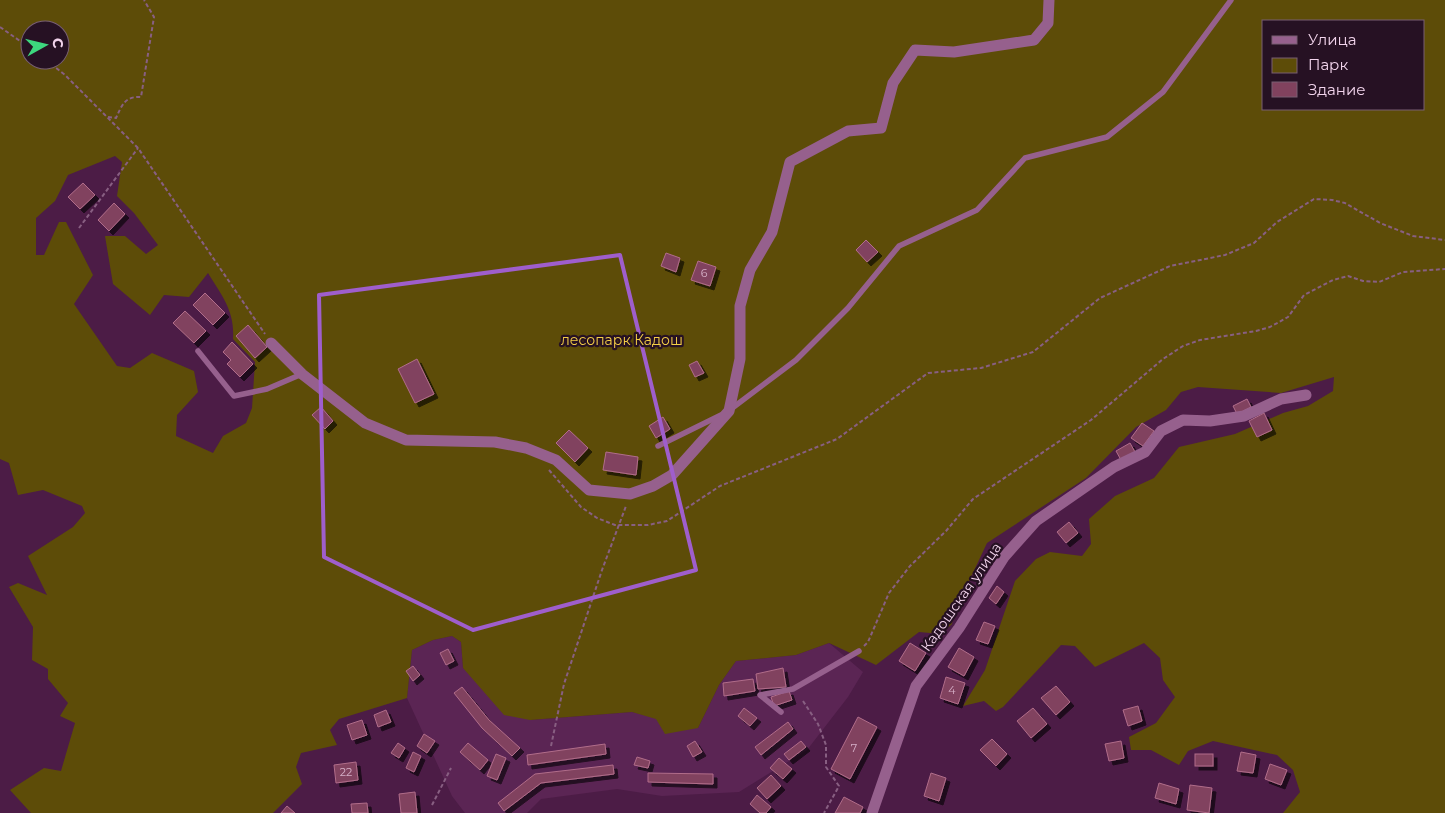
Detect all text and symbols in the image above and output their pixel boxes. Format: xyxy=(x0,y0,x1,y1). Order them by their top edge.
north arrow xyxy=(20,20,70,70)
legend xyxy=(1262,20,1425,110)
text: Улица xyxy=(1308,30,1356,49)
text: С xyxy=(48,37,67,49)
text: Парк xyxy=(1308,55,1348,74)
text: Здание xyxy=(1308,80,1366,99)
house number: 6 xyxy=(701,266,708,280)
park label: лесопарк Кадош xyxy=(561,331,683,349)
street label: Кадошская улица xyxy=(917,539,1005,655)
house number: 4 xyxy=(948,683,956,697)
house number: 7 xyxy=(851,741,857,755)
house number: 22 xyxy=(340,765,352,779)

